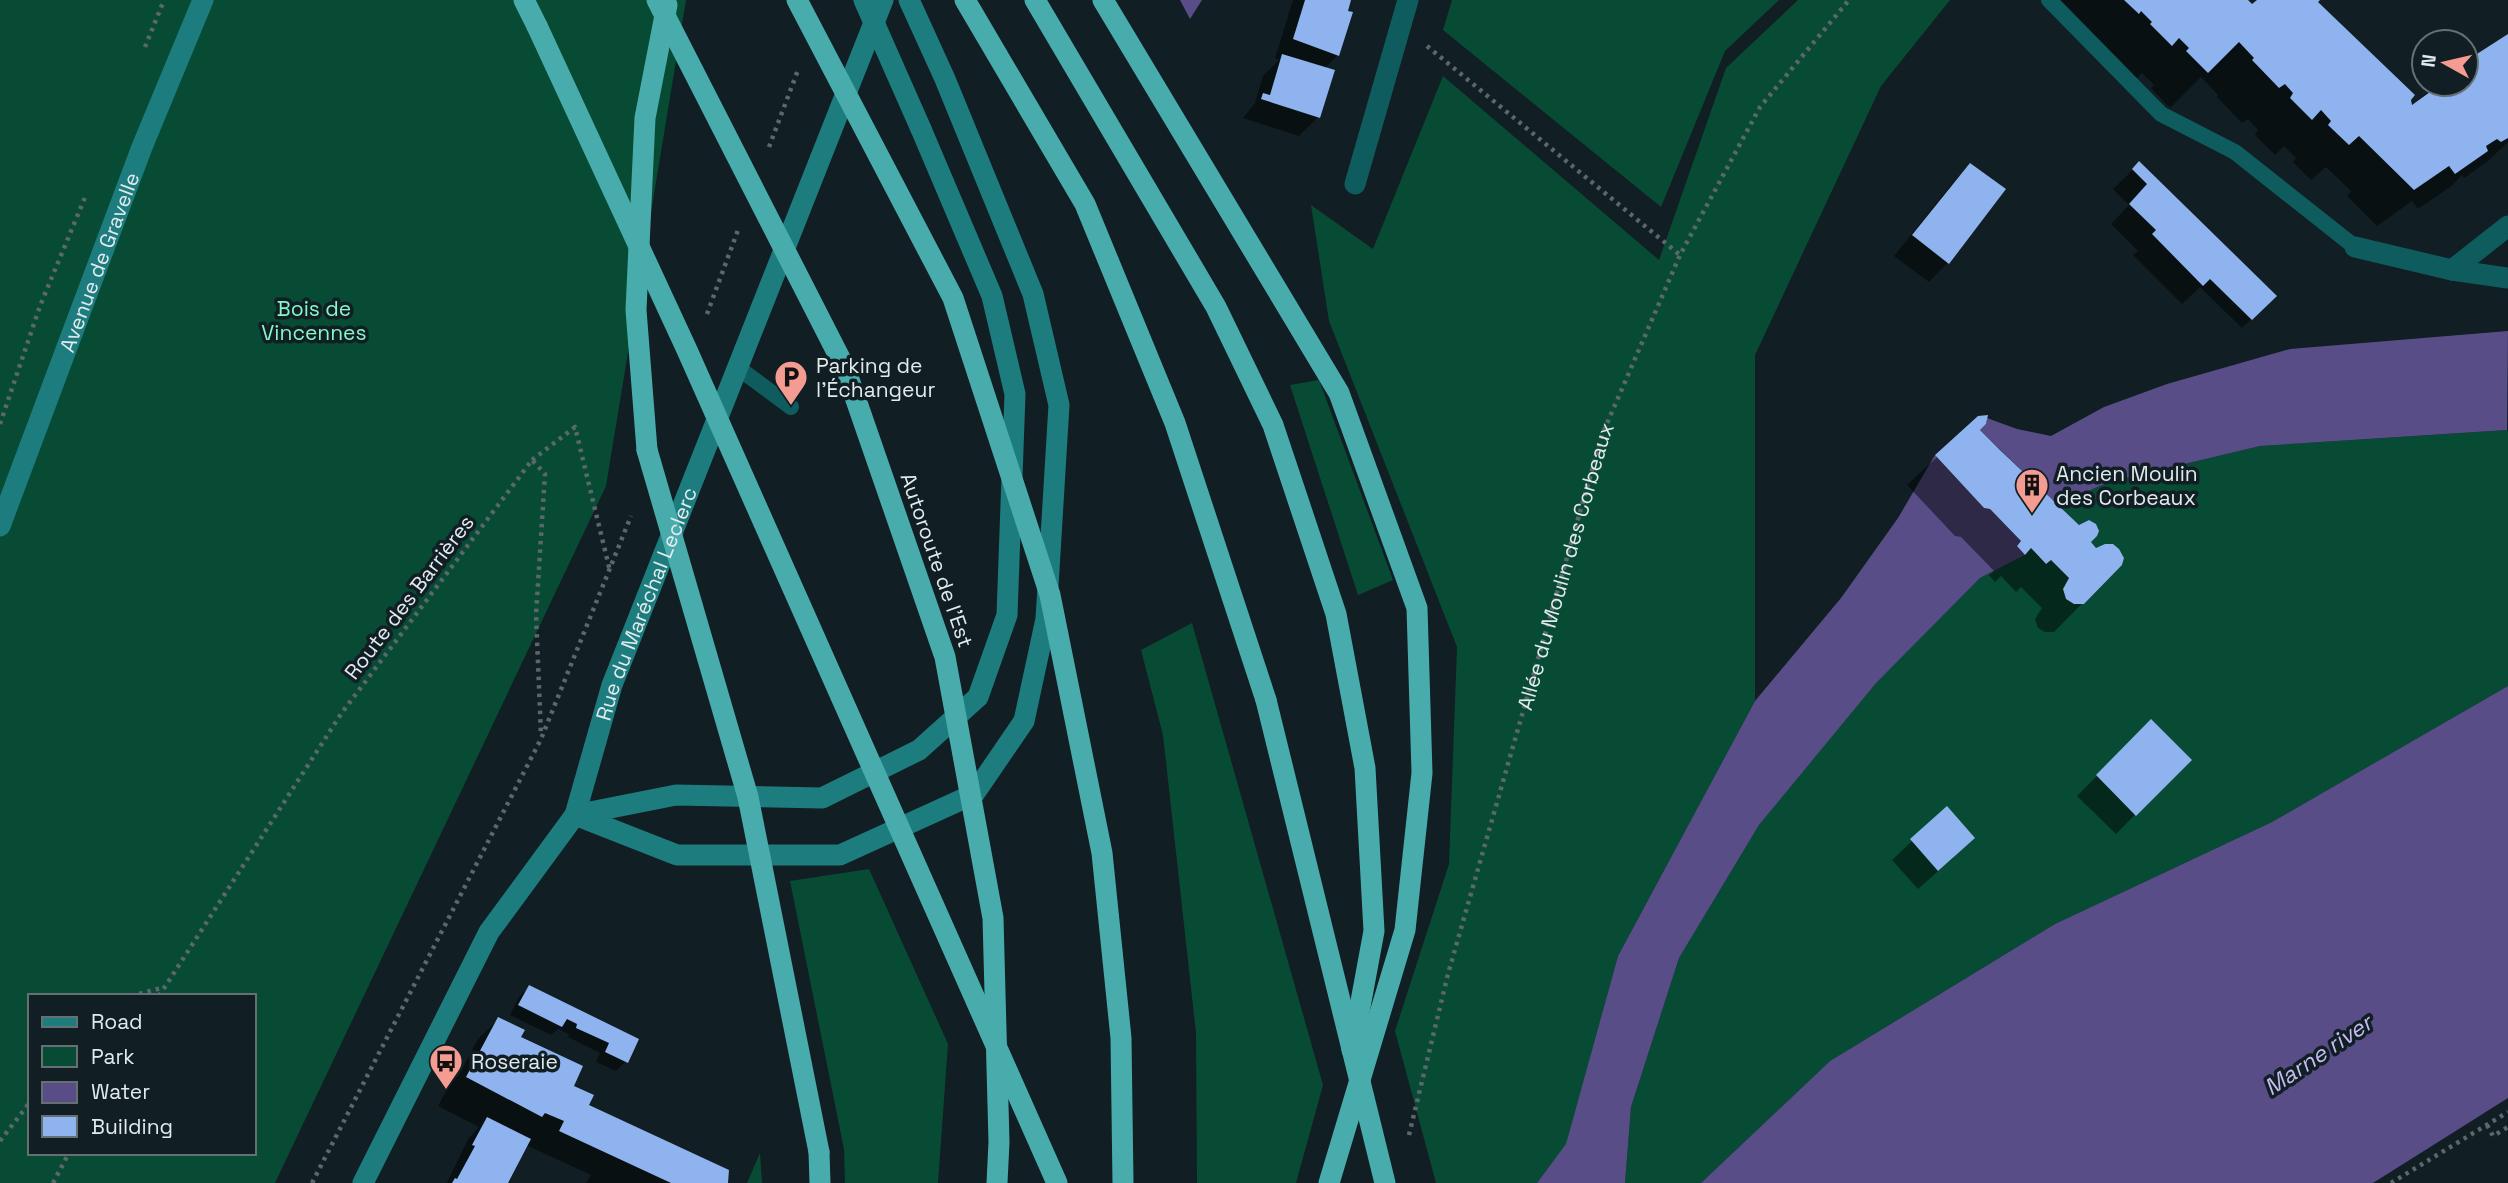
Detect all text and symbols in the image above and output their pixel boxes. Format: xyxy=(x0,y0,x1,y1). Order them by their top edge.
north arrow xyxy=(2410,28,2480,98)
text: N xyxy=(2415,53,2442,69)
street label: Avenue de Gravelle xyxy=(53,168,145,356)
park label: Bois de Vincennes xyxy=(261,295,367,346)
place label: Parking de l'Échangeur xyxy=(816,352,935,403)
parking icon: Parking de l'Échangeur xyxy=(772,358,810,407)
street label: Allée du Moulin des Corbeaux xyxy=(1511,418,1620,713)
place label: Ancien Moulin des Corbeaux xyxy=(2056,460,2198,511)
building icon: Ancien Moulin des Corbeaux xyxy=(2013,466,2051,515)
street label: Autoroute de l’Est xyxy=(894,469,980,651)
street label: Rue du Maréchal Leclerc xyxy=(589,483,702,724)
street label: Route des Barrières xyxy=(338,509,480,685)
legend xyxy=(28,994,256,1155)
water label: Marne river xyxy=(2258,1007,2380,1102)
text: Road xyxy=(91,1008,143,1035)
bus stop icon: Roseraie xyxy=(427,1042,465,1091)
text: Park xyxy=(91,1043,135,1070)
place label: Roseraie xyxy=(471,1048,558,1075)
text: Water xyxy=(91,1078,150,1105)
text: Building xyxy=(91,1113,173,1140)

